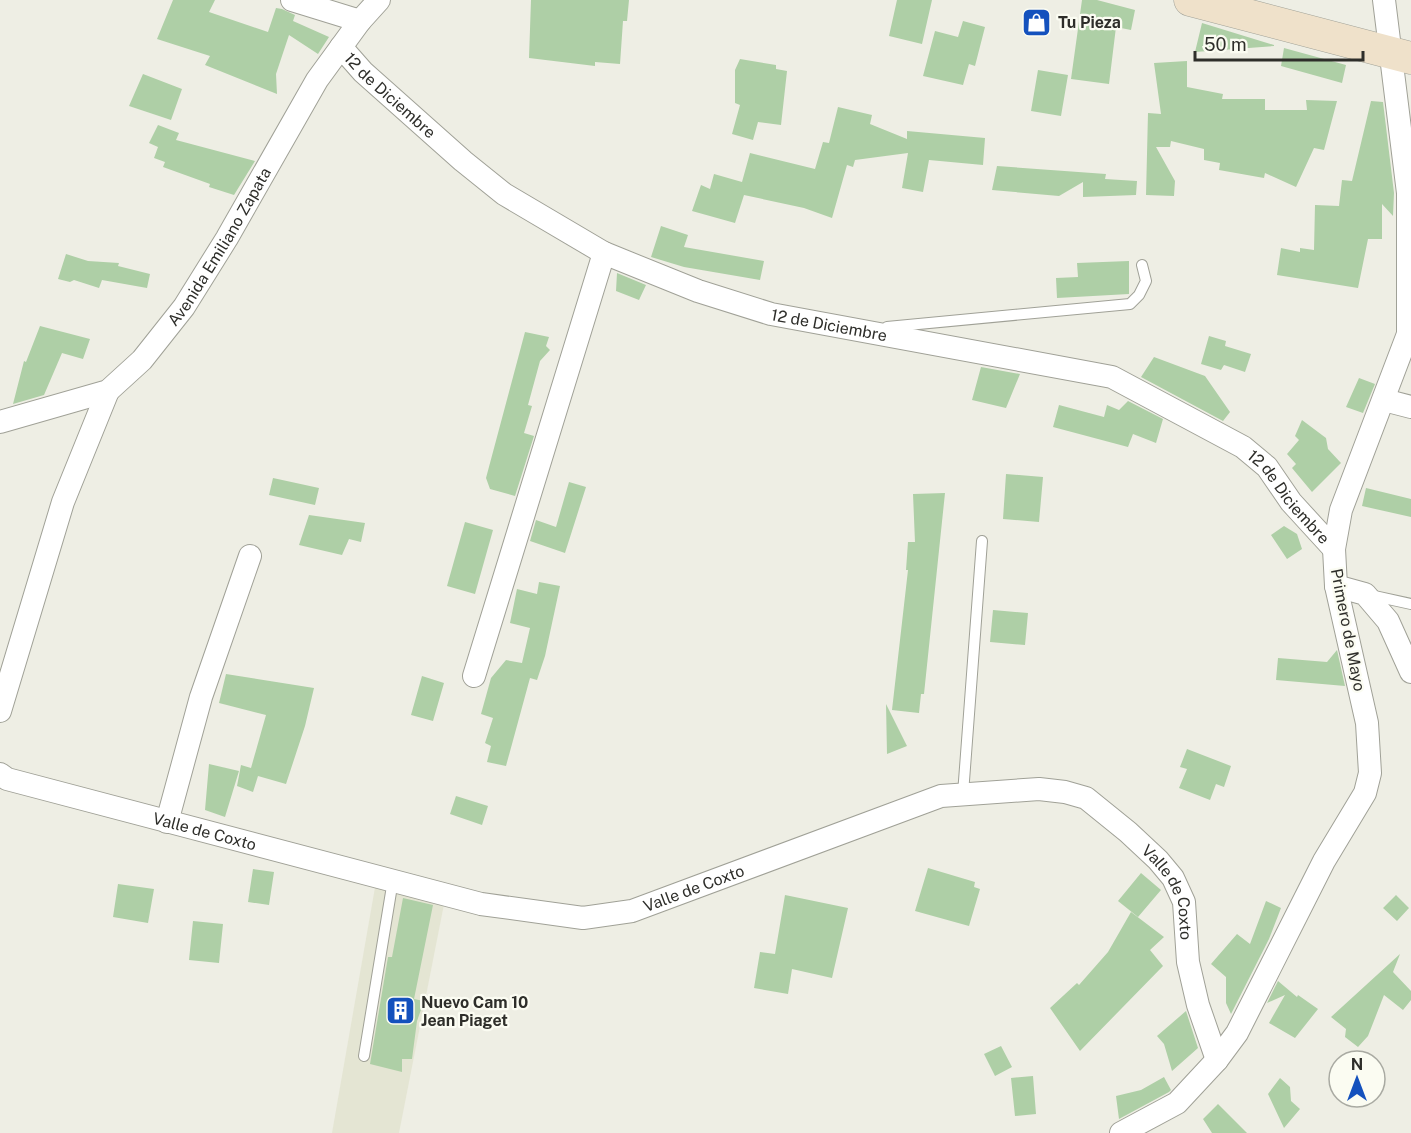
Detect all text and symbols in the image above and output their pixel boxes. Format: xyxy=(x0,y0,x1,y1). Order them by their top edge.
shop icon: Tu Pieza xyxy=(1021,6,1053,38)
place label: Tu Pieza xyxy=(1058,13,1121,32)
scale bar xyxy=(1195,24,1363,62)
text: 50 m xyxy=(1204,34,1247,55)
street label: 12 de Diciembre xyxy=(341,48,440,142)
street label: Avenida Emiliano Zapata xyxy=(163,164,275,329)
street label: 12 de Diciembre xyxy=(770,305,889,345)
street label: 12 de Diciembre xyxy=(1244,446,1334,547)
street label: Primero de Mayo xyxy=(1327,567,1369,693)
street label: Valle de Coxto xyxy=(151,808,258,854)
street label: Valle de Coxto xyxy=(1138,840,1196,941)
street label: Valle de Coxto xyxy=(640,861,747,916)
place label: Nuevo Cam 10 Jean Piaget xyxy=(421,993,528,1030)
building icon: Nuevo Cam 10 Jean Piaget xyxy=(384,995,416,1027)
north arrow xyxy=(1327,1049,1387,1109)
text: N xyxy=(1351,1055,1363,1074)

